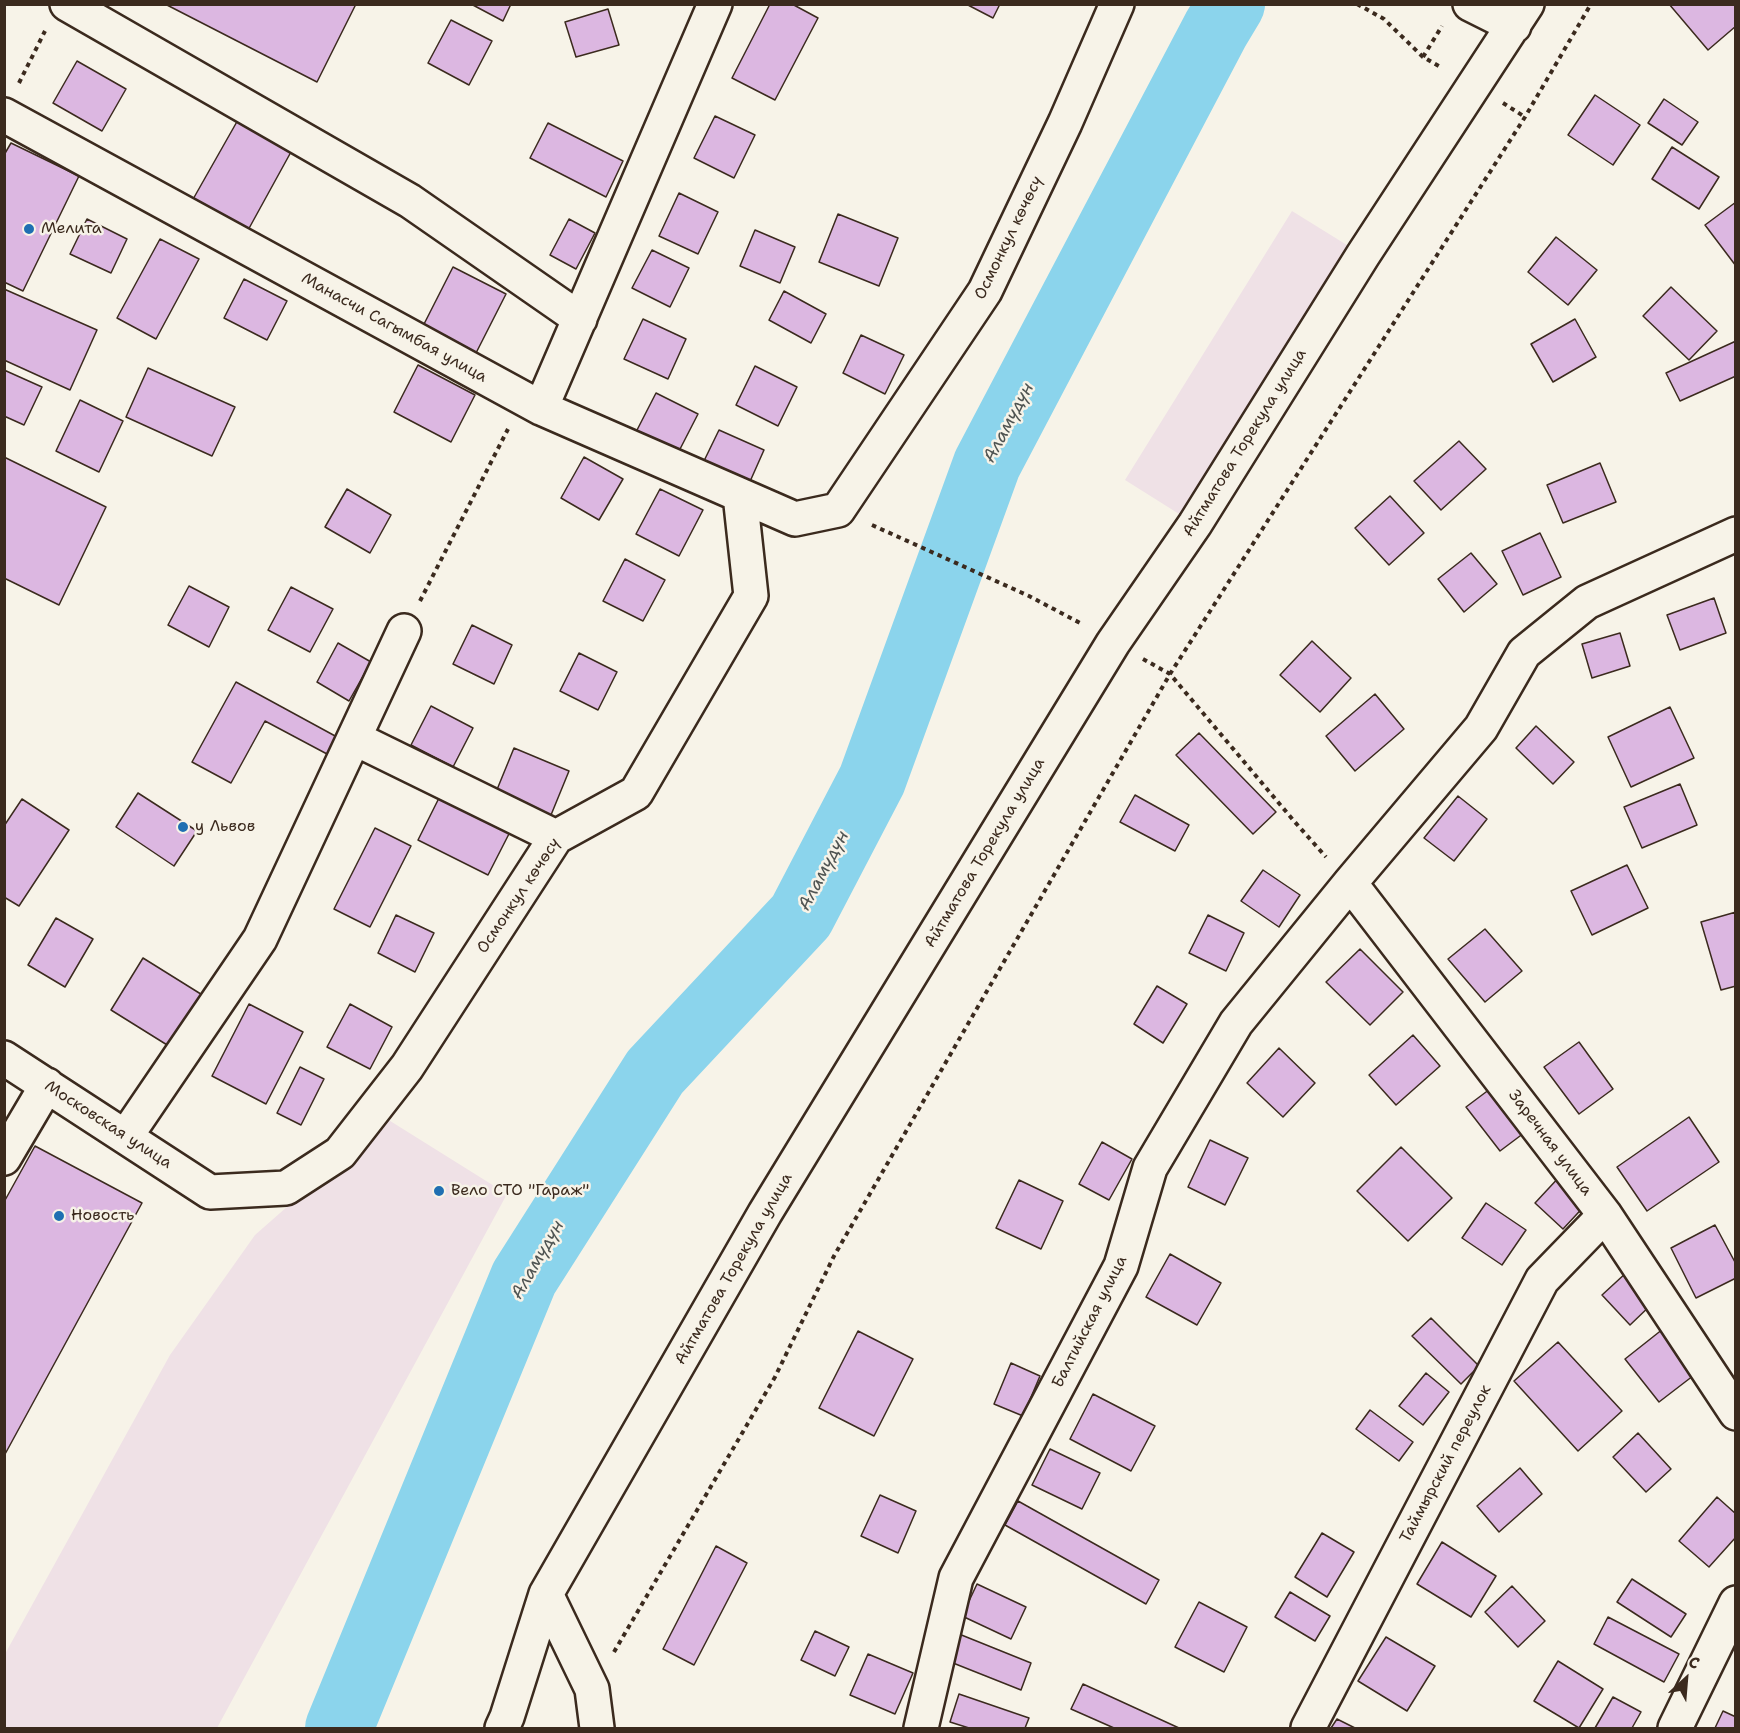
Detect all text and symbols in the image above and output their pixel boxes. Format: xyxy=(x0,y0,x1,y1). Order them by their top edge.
street label: Осмонкул көчөсү xyxy=(971,173,1047,303)
place label: Мелита xyxy=(41,219,102,239)
marker: Мелита xyxy=(22,222,36,236)
street label: Манасчи Сагымбая улица xyxy=(298,269,490,387)
street label: Айтматова Торекула улица xyxy=(1179,345,1311,541)
water label: Аламүдүн xyxy=(979,379,1039,467)
street label: Айтматова Торекула улица xyxy=(921,755,1049,951)
place label: у Львов xyxy=(195,817,255,837)
marker: у Львов xyxy=(176,820,190,834)
water label: Аламүдүн xyxy=(794,827,854,915)
street label: Осмонкул көчөсү xyxy=(473,835,565,957)
street label: Московская улица xyxy=(41,1077,175,1173)
street label: Заречная улица xyxy=(1504,1086,1596,1200)
street label: Айтматова Торекула улица xyxy=(671,1170,797,1368)
place label: Вело СТО "Гараж" xyxy=(451,1181,589,1201)
marker: Вело СТО "Гараж" xyxy=(432,1184,446,1198)
place label: Новость xyxy=(71,1206,134,1226)
marker: Новость xyxy=(52,1209,66,1223)
water label: Аламүдүн xyxy=(507,1217,569,1303)
street label: Балтийская улица xyxy=(1048,1253,1132,1391)
street label: Таймырский переулок xyxy=(1396,1382,1496,1546)
north arrow xyxy=(1656,1649,1716,1709)
text: С xyxy=(1685,1651,1703,1674)

